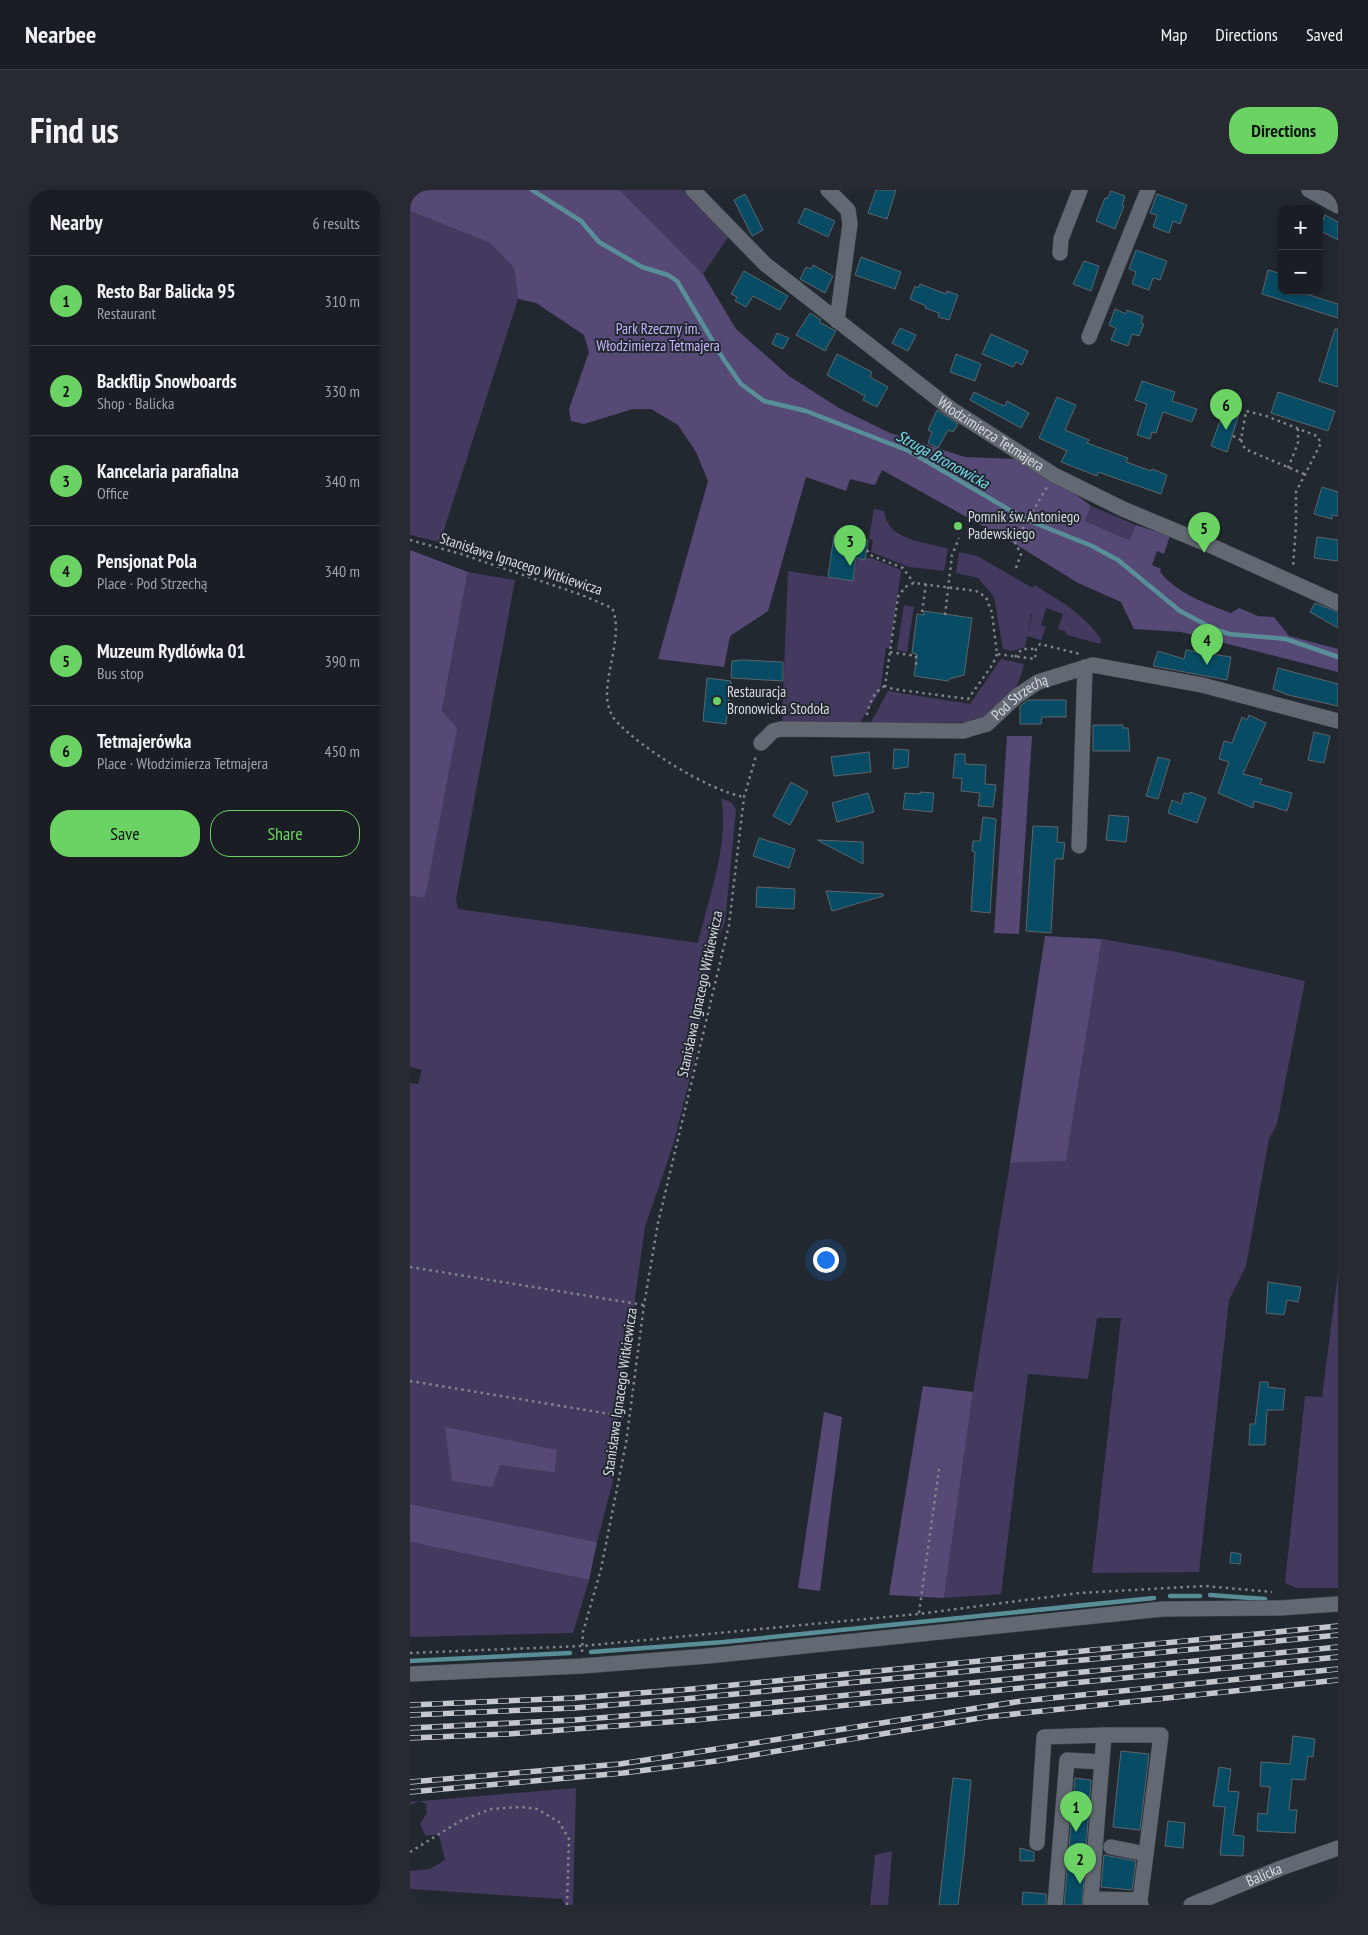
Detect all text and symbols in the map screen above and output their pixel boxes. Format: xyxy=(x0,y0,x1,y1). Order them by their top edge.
text: Nearbee xyxy=(25,19,96,50)
text: Map xyxy=(1161,23,1187,46)
text: Directions xyxy=(1215,23,1278,46)
text: Saved xyxy=(1306,23,1343,46)
text: Find us xyxy=(30,107,119,153)
button: Directions xyxy=(1229,107,1338,154)
map controls xyxy=(1278,205,1323,295)
button: + xyxy=(1278,205,1323,250)
text: Nearby xyxy=(50,209,103,236)
text: 6 results xyxy=(313,213,360,233)
button: − xyxy=(1278,250,1323,295)
text: Resto Bar Balicka 95 xyxy=(97,279,236,303)
text: 1 xyxy=(62,291,70,311)
text: 310 m xyxy=(325,291,360,311)
text: Restaurant xyxy=(97,303,156,323)
park label: Park Rzeczny im. Włodzimierza Tetmajera xyxy=(596,319,720,355)
text: Backflip Snowboards xyxy=(97,369,237,393)
text: 2 xyxy=(62,381,70,401)
text: 330 m xyxy=(325,381,360,401)
pin: 6 xyxy=(1210,389,1242,430)
street label: Włodzimierza Tetmajera xyxy=(934,392,1048,475)
text: Shop · Balicka xyxy=(97,393,174,413)
water label: Struga Bronowicka xyxy=(893,425,994,494)
text: Kancelaria parafialna xyxy=(97,459,239,483)
text: 3 xyxy=(62,471,70,491)
text: 340 m xyxy=(325,471,360,491)
text: Office xyxy=(97,483,129,503)
place label: Pomnik św. Antoniego Padewskiego xyxy=(968,507,1080,543)
pin: 5 xyxy=(1188,512,1220,553)
marker: Pomnik św. Antoniego Padewskiego xyxy=(952,520,964,532)
pin: 3 xyxy=(834,525,866,566)
street label: Stanisława Ignacego Witkiewicza xyxy=(437,528,605,599)
text: Pensjonat Pola xyxy=(97,549,197,573)
text: 4 xyxy=(62,561,70,581)
text: 340 m xyxy=(325,561,360,581)
text: Place · Pod Strzechą xyxy=(97,573,207,593)
pin: 4 xyxy=(1191,624,1223,665)
text: Muzeum Rydlówka 01 xyxy=(97,639,246,663)
text: 5 xyxy=(62,651,70,671)
text: 390 m xyxy=(325,651,360,671)
text: Bus stop xyxy=(97,663,144,683)
street label: Pod Strzechą xyxy=(987,670,1050,724)
place label: Restauracja Bronowicka Stodoła xyxy=(727,682,829,718)
marker: Restauracja Bronowicka Stodoła xyxy=(711,695,723,707)
text: Tetmajerówka xyxy=(97,729,191,753)
text: 6 xyxy=(62,741,70,761)
text: 450 m xyxy=(325,741,360,761)
text: Place · Włodzimierza Tetmajera xyxy=(97,753,268,773)
button: Save xyxy=(50,810,200,857)
button: Share xyxy=(210,810,360,857)
street label: Stanisława Ignacego Witkiewicza xyxy=(673,909,726,1079)
your location xyxy=(813,1247,839,1273)
street label: Stanisława Ignacego Witkiewicza xyxy=(598,1306,641,1477)
pin: 1 xyxy=(1060,1791,1092,1832)
pin: 2 xyxy=(1064,1843,1096,1884)
street label: Balicka xyxy=(1243,1859,1285,1890)

